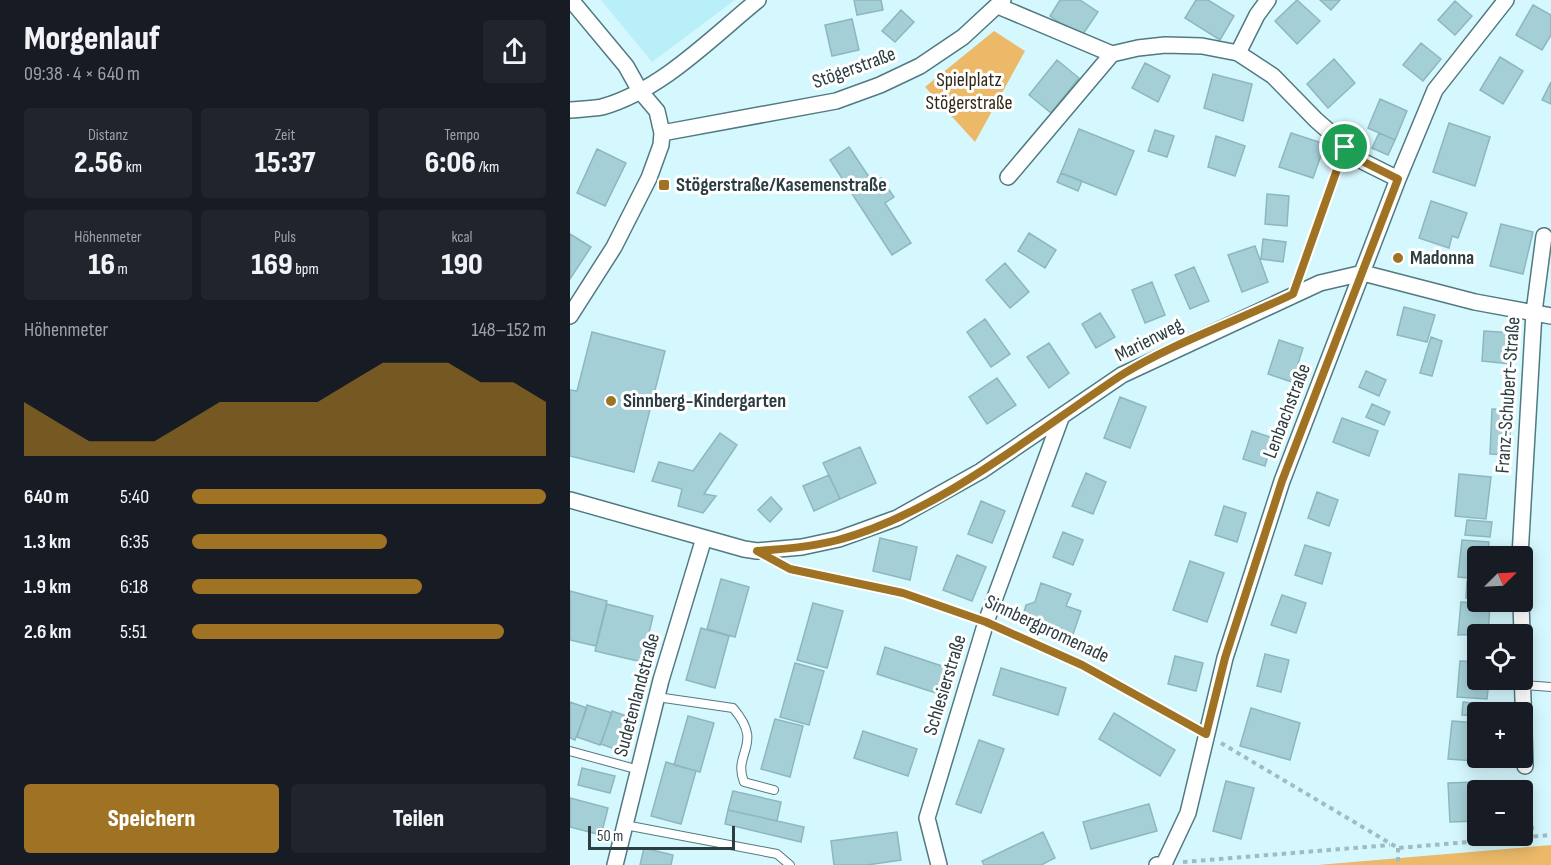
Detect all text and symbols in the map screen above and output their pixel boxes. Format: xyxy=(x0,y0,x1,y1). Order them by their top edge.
text: Morgenlauf xyxy=(24,19,160,59)
button: share xyxy=(483,20,546,83)
street label: Stögerstraße xyxy=(809,42,899,94)
text: 09:38 · 4 × 640 m xyxy=(24,62,140,86)
park label: Spielplatz Stögerstraße xyxy=(926,68,1012,115)
pin xyxy=(1319,121,1370,172)
text: Distanz xyxy=(88,126,128,145)
text: Zeit xyxy=(275,126,295,145)
text: Tempo xyxy=(444,126,480,145)
icon: arrive xyxy=(1328,130,1361,163)
text: 2.56 xyxy=(74,145,123,181)
text: 15:37 xyxy=(255,145,315,181)
text: 6:06 xyxy=(425,145,476,181)
text: km xyxy=(123,158,142,177)
text: /km xyxy=(476,158,499,177)
place label: Stögerstraße/Kasemenstraße xyxy=(676,173,887,197)
marker: Stögerstraße/Kasemenstraße xyxy=(657,178,671,192)
text: Höhenmeter xyxy=(74,228,142,247)
text: Puls xyxy=(274,228,296,247)
text: kcal xyxy=(451,228,473,247)
place label: Madonna xyxy=(1410,246,1474,270)
text: 16 xyxy=(88,247,115,283)
text: 169 xyxy=(251,247,293,283)
text: 190 xyxy=(441,247,483,283)
marker: Madonna xyxy=(1391,251,1405,265)
text: m xyxy=(115,260,128,279)
text: bpm xyxy=(293,260,319,279)
street label: Marienweg xyxy=(1111,313,1187,367)
street label: Franz-Schubert-Straße xyxy=(1491,316,1525,474)
text: Höhenmeter xyxy=(24,318,108,342)
text: 148–152 m xyxy=(471,318,546,342)
street label: Lenbachstraße xyxy=(1258,360,1316,462)
place label: Sinnberg-Kindergarten xyxy=(623,389,786,413)
marker: Sinnberg-Kindergarten xyxy=(604,394,618,408)
text: 640 m xyxy=(24,485,69,509)
text: 5:40 xyxy=(120,485,149,509)
text: 1.3 km xyxy=(24,530,71,554)
text: 6:35 xyxy=(120,530,149,554)
north arrow xyxy=(1467,546,1533,612)
map controls xyxy=(1467,546,1533,846)
text: 1.9 km xyxy=(24,575,71,599)
text: 6:18 xyxy=(120,575,148,599)
street label: Sinnbergpromenade xyxy=(981,590,1113,668)
text: 2.6 km xyxy=(24,620,71,644)
text: 5:51 xyxy=(120,620,147,644)
button: locate xyxy=(1467,624,1533,690)
street label: Sudetenlandstraße xyxy=(609,631,665,759)
street label: Schlesierstraße xyxy=(918,632,972,738)
button: + xyxy=(1467,702,1533,768)
button: − xyxy=(1467,780,1533,846)
button: Speichern xyxy=(24,784,279,853)
button: Teilen xyxy=(291,784,546,853)
scale bar xyxy=(588,823,735,850)
text: 50 m xyxy=(597,827,623,846)

